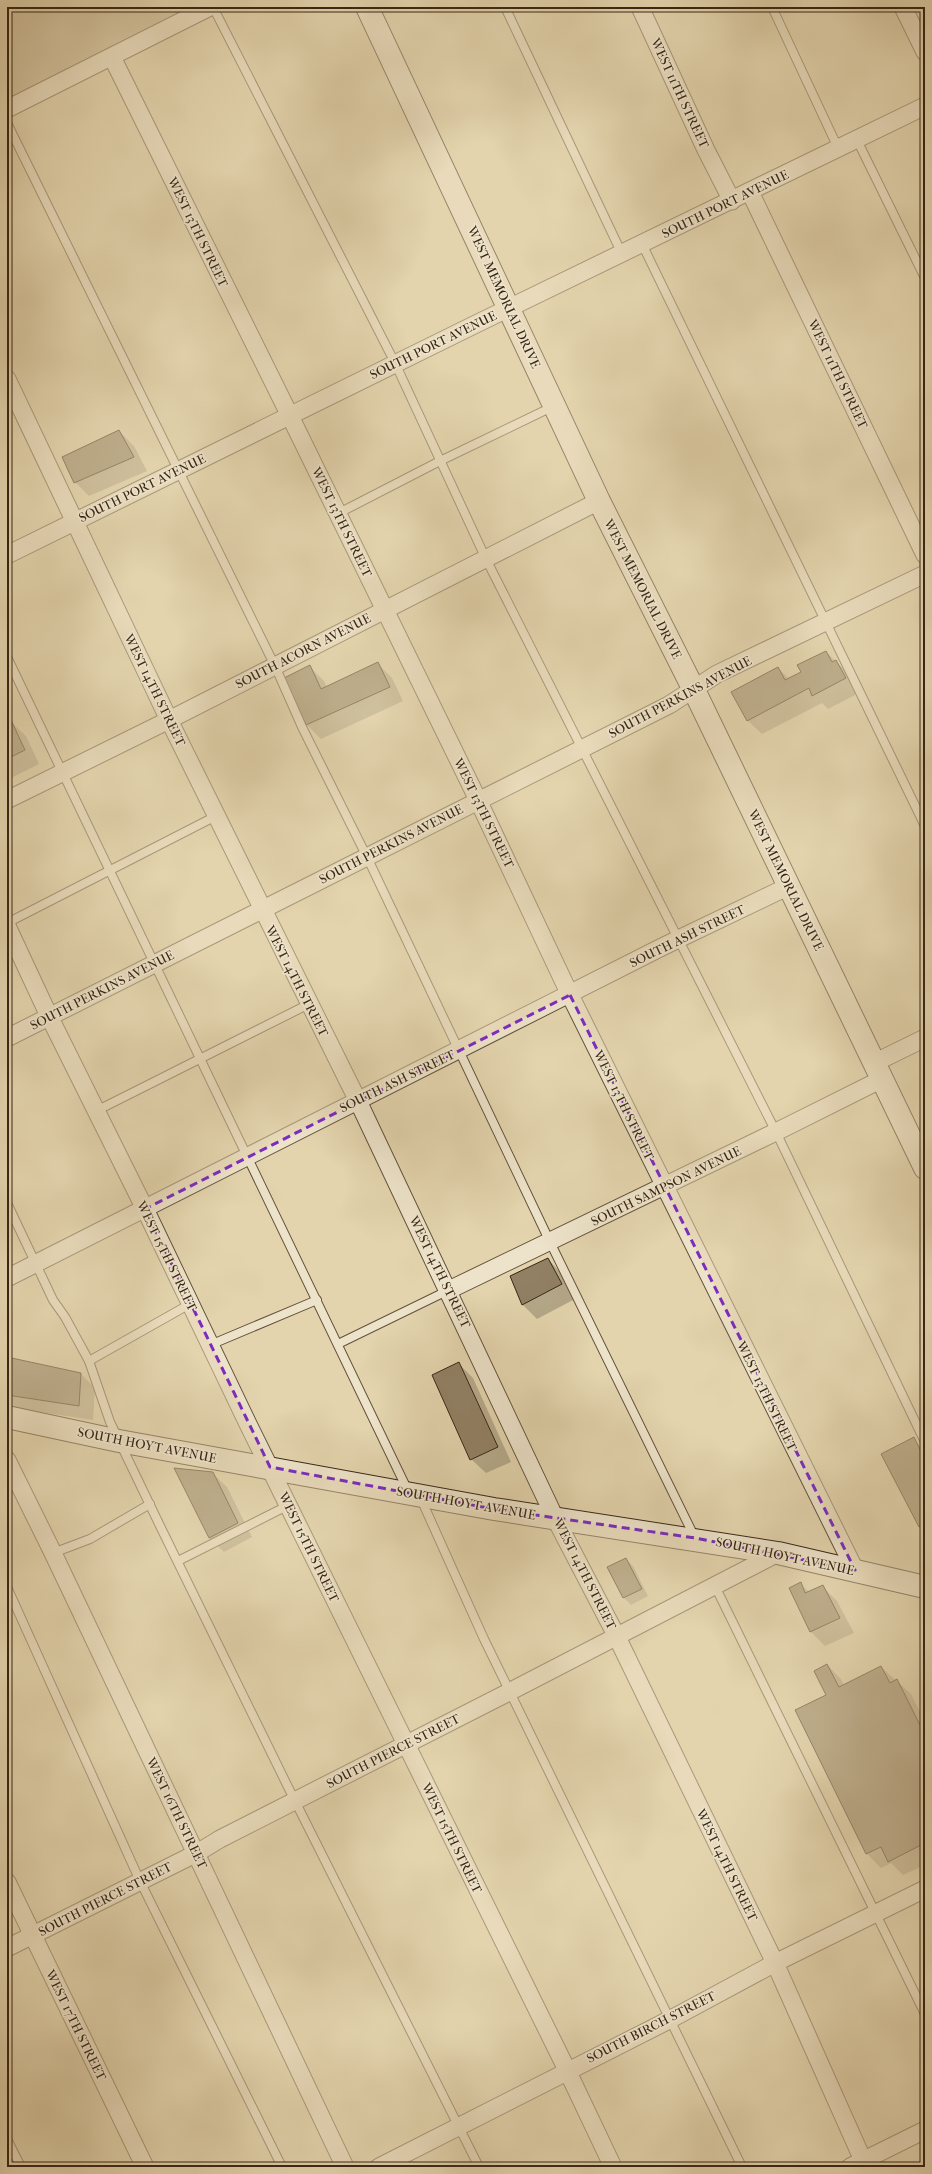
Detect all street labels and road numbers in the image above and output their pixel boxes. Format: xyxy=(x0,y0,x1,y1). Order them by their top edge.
street label: WEST 11TH STREET xyxy=(648,35,712,151)
street label: SOUTH PORT AVENUE xyxy=(659,167,791,241)
street label: WEST 13TH STREET xyxy=(164,174,231,290)
street label: WEST MEMORIAL DRIVE xyxy=(464,223,544,370)
street label: SOUTH PORT AVENUE xyxy=(367,308,499,382)
street label: WEST 11TH STREET xyxy=(805,316,871,431)
street label: SOUTH PORT AVENUE xyxy=(76,451,208,525)
street label: WEST 13TH STREET xyxy=(308,464,375,580)
street label: WEST MEMORIAL DRIVE xyxy=(601,516,685,661)
street label: SOUTH ACORN AVENUE xyxy=(233,610,373,692)
street label: WEST 14TH STREET xyxy=(121,631,189,749)
street label: SOUTH PERKINS AVENUE xyxy=(606,653,754,741)
street label: WEST 13TH STREET xyxy=(450,755,517,871)
street label: SOUTH PERKINS AVENUE xyxy=(317,801,466,887)
street label: WEST MEMORIAL DRIVE xyxy=(745,806,827,953)
street label: SOUTH ASH STREET xyxy=(627,901,747,970)
street label: WEST 14TH STREET xyxy=(262,922,332,1039)
street label: SOUTH PERKINS AVENUE xyxy=(28,947,177,1033)
street label: SOUTH ASH STREET xyxy=(337,1046,457,1115)
street label: WEST 13TH STREET xyxy=(590,1047,657,1163)
street label: SOUTH SAMPSON AVENUE xyxy=(589,1143,743,1229)
street label: WEST 15TH STREET xyxy=(133,1198,200,1314)
street label: WEST 14TH STREET xyxy=(406,1213,474,1331)
street label: WEST 13TH STREET xyxy=(733,1338,800,1454)
street label: SOUTH HOYT AVENUE xyxy=(76,1424,218,1466)
street label: SOUTH HOYT AVENUE xyxy=(395,1483,537,1523)
street label: WEST 15TH STREET xyxy=(275,1489,342,1605)
street label: WEST 14TH STREET xyxy=(550,1515,620,1632)
street label: SOUTH HOYT AVENUE xyxy=(714,1534,856,1578)
street label: SOUTH PIERCE STREET xyxy=(324,1711,462,1791)
street label: WEST 16TH STREET xyxy=(143,1754,211,1871)
street label: WEST 15TH STREET xyxy=(418,1780,485,1896)
street label: WEST 14TH STREET xyxy=(693,1806,761,1924)
street label: SOUTH PIERCE STREET xyxy=(36,1859,174,1939)
street label: WEST 17TH STREET xyxy=(42,1966,109,2083)
street label: SOUTH BIRCH STREET xyxy=(584,1988,718,2066)

